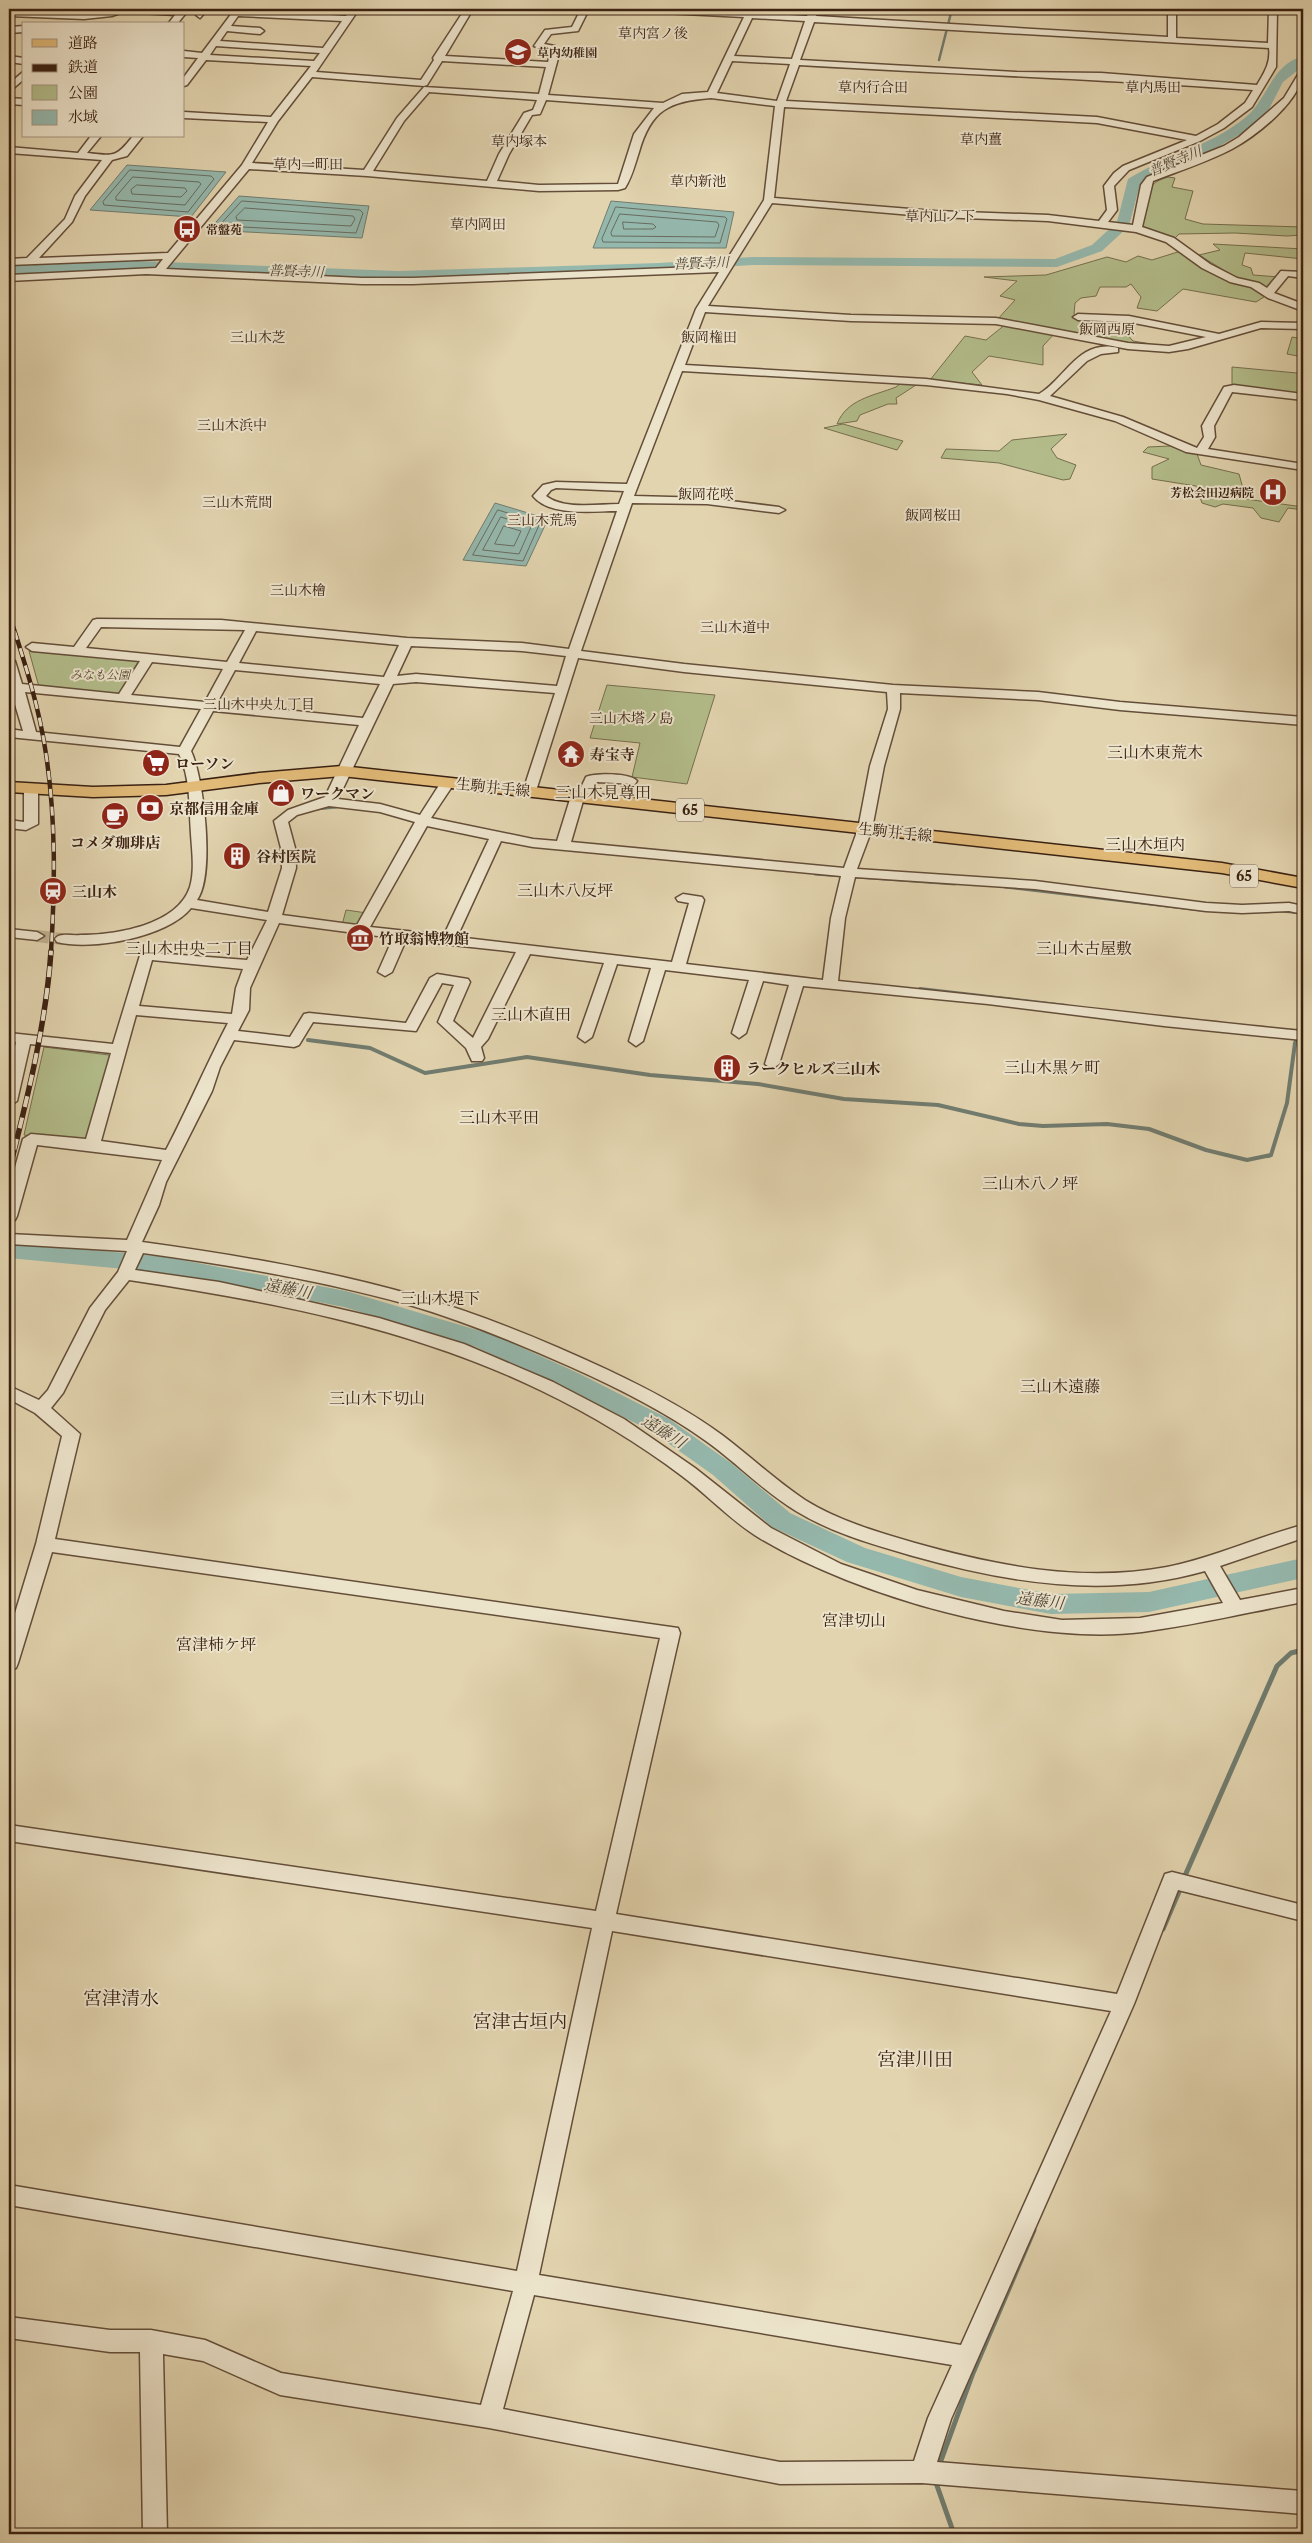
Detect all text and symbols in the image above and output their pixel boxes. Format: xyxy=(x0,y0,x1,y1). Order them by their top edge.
legend xyxy=(22,22,185,138)
district label: 草内宮ノ後 xyxy=(618,24,688,42)
text: 道路 xyxy=(68,33,98,52)
school or university icon: 草内幼稚園 xyxy=(503,37,533,67)
place label: 草内幼稚園 xyxy=(537,45,597,60)
text: 鉄道 xyxy=(68,57,98,76)
district label: 草内行合田 xyxy=(838,78,908,96)
district label: 草内馬田 xyxy=(1125,78,1181,96)
text: 公園 xyxy=(68,83,98,102)
text: 水域 xyxy=(68,107,98,126)
district label: 草内薑 xyxy=(960,130,1002,148)
district label: 草内塚本 xyxy=(491,132,547,150)
water label: 普賢寺川 xyxy=(1146,141,1206,180)
district label: 草内一町田 xyxy=(273,155,343,173)
district label: 草内新池 xyxy=(670,172,726,190)
district label: 草内山ノ下 xyxy=(905,207,975,225)
bus stop icon: 常盤苑 xyxy=(172,214,202,244)
district label: 草内岡田 xyxy=(450,215,506,233)
place label: 常盤苑 xyxy=(206,222,242,237)
water label: 普賢寺川 xyxy=(673,253,731,273)
water label: 普賢寺川 xyxy=(268,261,326,281)
district label: 飯岡西原 xyxy=(1079,320,1135,338)
district label: 三山木芝 xyxy=(230,328,286,346)
district label: 飯岡権田 xyxy=(681,328,737,346)
district label: 三山木浜中 xyxy=(197,416,267,434)
hospital icon: 芳松会田辺病院 xyxy=(1258,477,1288,507)
district label: 飯岡花咲 xyxy=(678,485,734,503)
place label: 芳松会田辺病院 xyxy=(1170,485,1254,500)
district label: 三山木荒間 xyxy=(202,493,272,511)
district label: 飯岡桜田 xyxy=(905,506,961,524)
district label: 三山木荒馬 xyxy=(507,511,577,529)
district label: 三山木檜 xyxy=(270,581,326,599)
district label: 三山木道中 xyxy=(700,618,770,636)
park label: みなも公園 xyxy=(70,667,132,682)
district label: 三山木中央九丁目 xyxy=(203,695,315,713)
district label: 三山木塔ノ島 xyxy=(589,709,673,727)
temple icon: 寿宝寺 xyxy=(556,739,586,769)
district label: 三山木東荒木 xyxy=(1107,742,1203,762)
place label: 寿宝寺 xyxy=(590,745,635,764)
supermarket icon: ローソン xyxy=(141,748,171,778)
place label: ローソン xyxy=(175,754,234,773)
street label: 生駒井手線 xyxy=(455,774,531,800)
shop icon: ワークマン xyxy=(266,778,296,808)
district label: 三山木見尊田 xyxy=(555,782,651,802)
place label: ワークマン xyxy=(300,784,375,803)
bank icon: 京都信用金庫 xyxy=(135,793,165,823)
road number: 65 xyxy=(676,798,704,822)
place label: 京都信用金庫 xyxy=(169,799,259,818)
cafe icon: コメダ珈琲店 xyxy=(100,801,130,831)
street label: 生駒井手線 xyxy=(857,819,933,845)
place label: コメダ珈琲店 xyxy=(70,833,160,852)
district label: 三山木垣内 xyxy=(1105,834,1185,854)
building icon: 谷村医院 xyxy=(222,841,252,871)
place label: 谷村医院 xyxy=(256,847,316,866)
road number: 65 xyxy=(1230,864,1258,888)
station icon: 三山木 xyxy=(38,876,68,906)
district label: 三山木八反坪 xyxy=(517,880,613,900)
place label: 三山木 xyxy=(72,882,117,901)
museum icon: 竹取翁博物館 xyxy=(345,923,375,953)
place label: 竹取翁博物館 xyxy=(379,929,469,948)
district label: 三山木中央二丁目 xyxy=(125,938,253,958)
district label: 三山木古屋敷 xyxy=(1036,938,1132,958)
district label: 三山木直田 xyxy=(491,1004,571,1024)
building icon: ラークヒルズ三山木 xyxy=(712,1053,742,1083)
district label: 三山木黒ケ町 xyxy=(1004,1057,1100,1077)
place label: ラークヒルズ三山木 xyxy=(746,1059,881,1078)
district label: 三山木平田 xyxy=(459,1107,539,1127)
district label: 三山木八ノ坪 xyxy=(982,1173,1078,1193)
water label: 遠藤川 xyxy=(263,1274,315,1303)
district label: 三山木堤下 xyxy=(400,1288,480,1308)
district label: 三山木遠藤 xyxy=(1020,1376,1100,1396)
district label: 三山木下切山 xyxy=(329,1388,425,1408)
water label: 遠藤川 xyxy=(638,1410,691,1453)
water label: 遠藤川 xyxy=(1015,1587,1067,1613)
district label: 宮津切山 xyxy=(822,1610,886,1630)
district label: 宮津柿ケ坪 xyxy=(176,1634,256,1654)
district label: 宮津清水 xyxy=(83,1987,159,2010)
district label: 宮津古垣内 xyxy=(472,2010,568,2033)
district label: 宮津川田 xyxy=(877,2048,953,2071)

